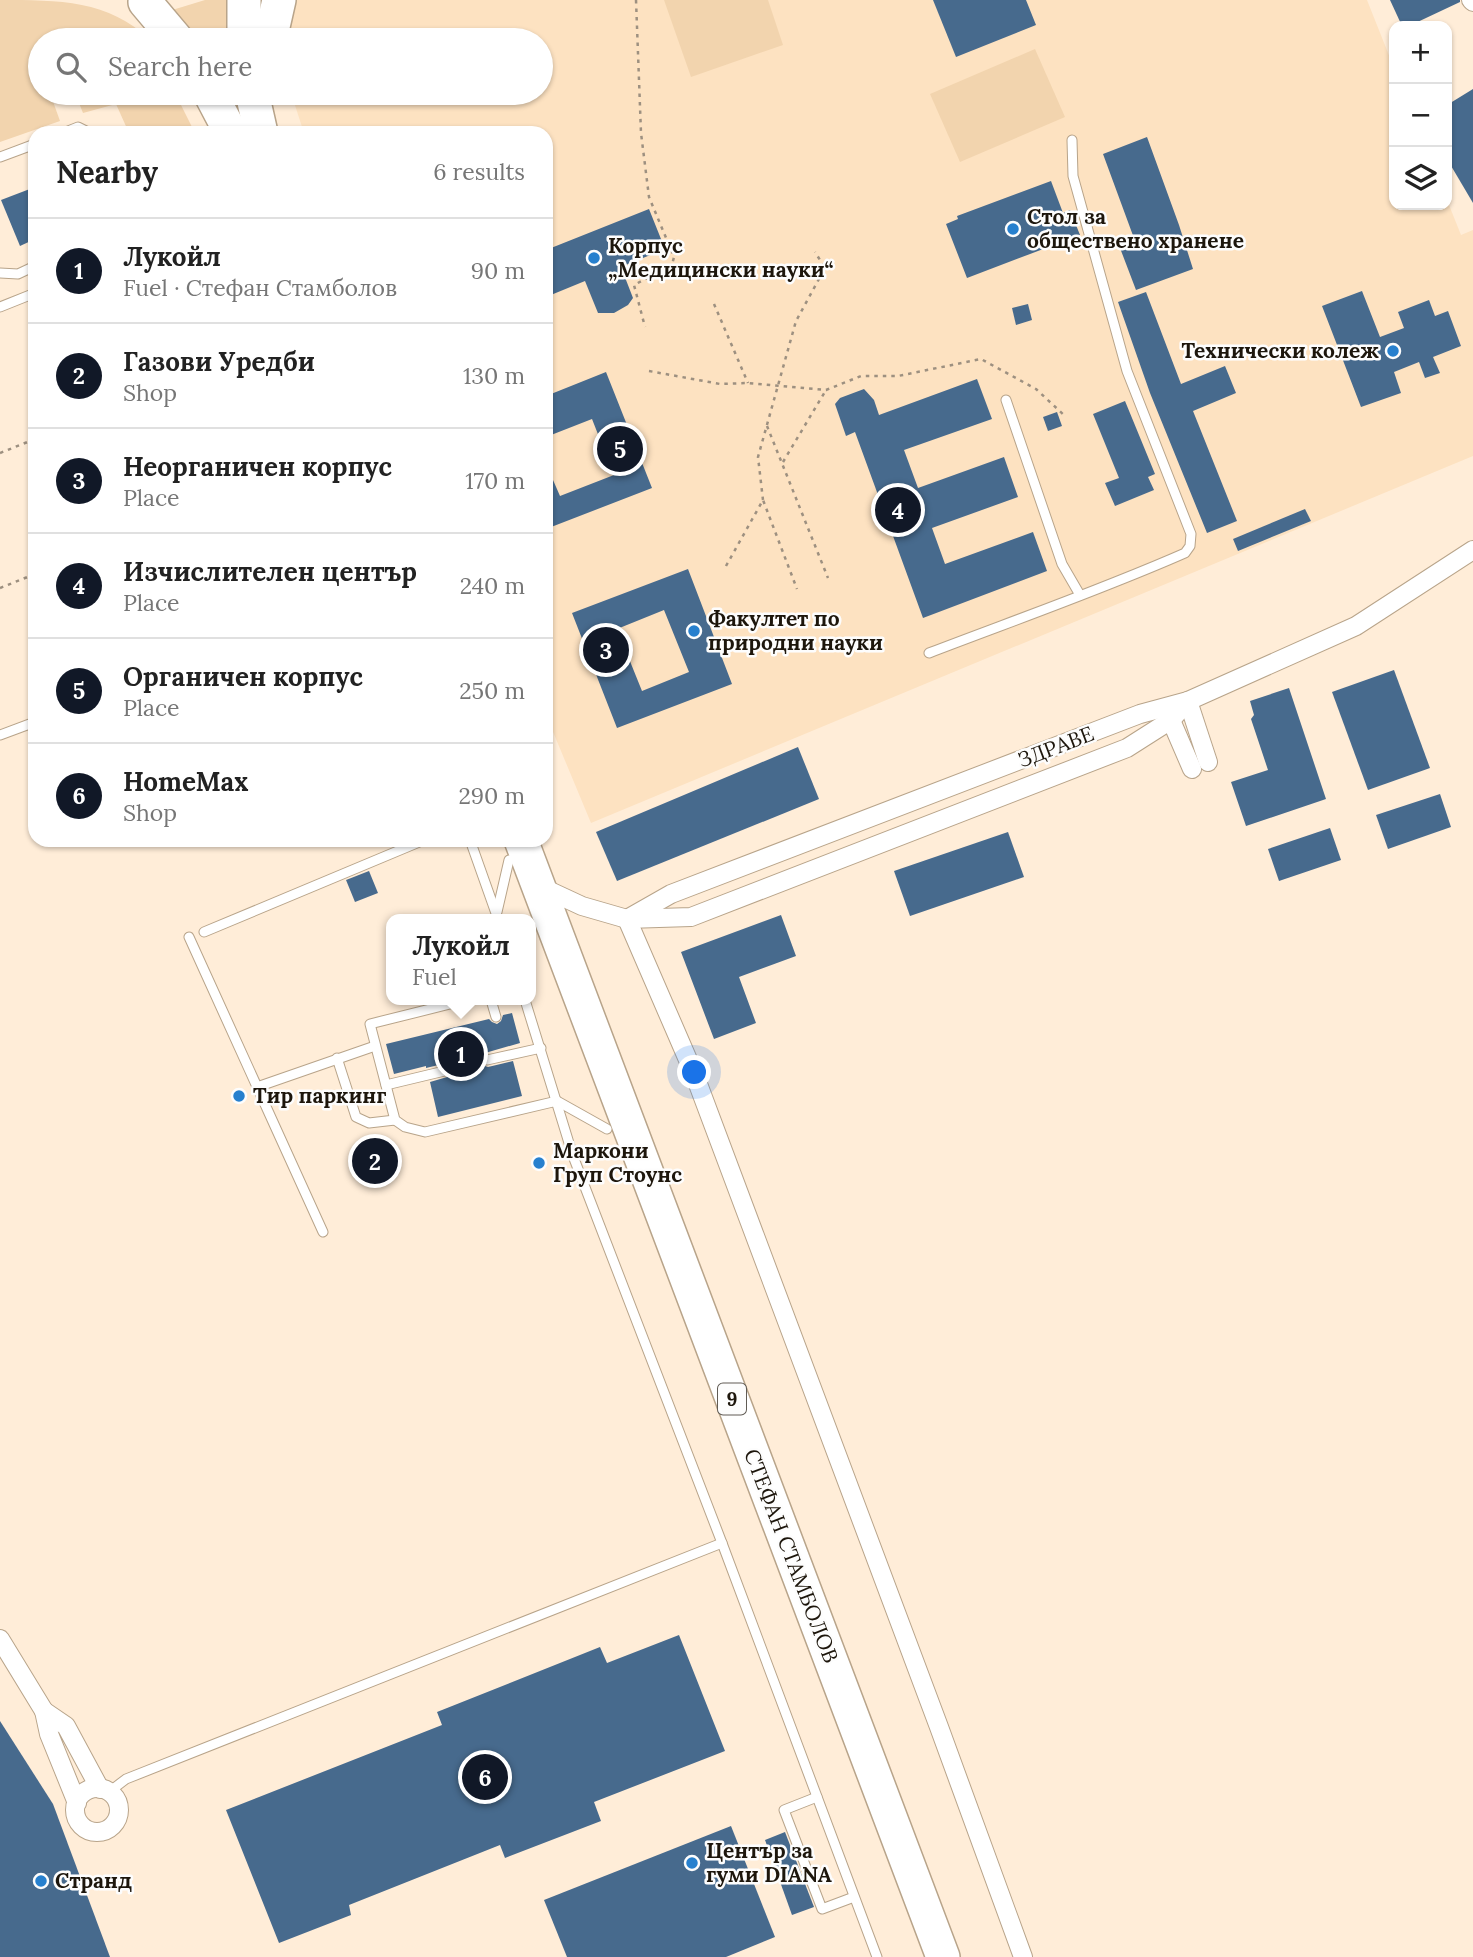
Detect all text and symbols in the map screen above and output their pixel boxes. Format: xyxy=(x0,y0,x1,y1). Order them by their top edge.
map controls xyxy=(1389,21,1452,210)
button: + xyxy=(1389,21,1452,84)
search box xyxy=(28,28,553,105)
icon: search xyxy=(52,48,90,86)
text: Search here xyxy=(108,50,252,83)
button: − xyxy=(1389,84,1452,147)
button: layers xyxy=(1389,147,1452,210)
text: Nearby xyxy=(56,153,158,191)
text: 6 results xyxy=(433,157,525,186)
place label: Стол за обществено хранене xyxy=(1027,203,1244,254)
marker: Стол за обществено хранене xyxy=(1005,221,1021,237)
place label: Корпус „Медицински науки“ xyxy=(608,232,833,283)
text: Лукойл xyxy=(123,240,221,273)
marker: Корпус „Медицински науки“ xyxy=(586,250,602,266)
text: 1 xyxy=(74,256,84,285)
text: 90 m xyxy=(471,256,525,285)
text: Fuel · Стефан Стамболов xyxy=(123,273,397,302)
place label: Технически колеж xyxy=(1181,337,1379,364)
marker: Технически колеж xyxy=(1385,343,1401,359)
text: Газови Уредби xyxy=(123,345,315,378)
text: 2 xyxy=(73,361,85,390)
text: 130 m xyxy=(463,361,525,390)
text: Shop xyxy=(123,378,177,407)
pin: 5 xyxy=(597,423,643,475)
text: Неорганичен корпус xyxy=(123,450,392,483)
text: 3 xyxy=(73,466,85,495)
text: 170 m xyxy=(465,466,525,495)
text: Place xyxy=(123,483,180,512)
pin: 4 xyxy=(875,484,921,536)
text: Изчислителен център xyxy=(123,555,417,588)
text: 4 xyxy=(73,571,85,600)
text: 240 m xyxy=(460,571,525,600)
text: Place xyxy=(123,588,180,617)
place label: Факултет по природни науки xyxy=(708,605,883,656)
marker: Факултет по природни науки xyxy=(686,623,702,639)
pin: 3 xyxy=(583,624,629,676)
text: Органичен корпус xyxy=(123,660,363,693)
text: 5 xyxy=(73,676,85,705)
text: 250 m xyxy=(459,676,525,705)
text: Place xyxy=(123,693,180,722)
street label: ЗДРАВЕ xyxy=(1014,720,1098,773)
text: HomeMax xyxy=(123,765,248,798)
text: 6 xyxy=(72,781,86,810)
text: 290 m xyxy=(458,781,525,810)
text: Shop xyxy=(123,798,177,827)
popup xyxy=(386,914,536,1005)
text: Лукойл xyxy=(412,929,510,962)
text: Fuel xyxy=(412,962,457,991)
pin: 1 xyxy=(438,1028,484,1080)
your location xyxy=(677,1055,711,1089)
place label: Тир паркинг xyxy=(253,1082,387,1109)
marker: Тир паркинг xyxy=(231,1088,247,1104)
pin: 2 xyxy=(352,1135,398,1187)
place label: Маркони Груп Стоунс xyxy=(553,1137,682,1188)
marker: Маркони Груп Стоунс xyxy=(531,1155,547,1171)
road number: 9 xyxy=(718,1384,746,1414)
street label: СТЕФАН СТАМБОЛОВ xyxy=(738,1445,845,1667)
pin: 6 xyxy=(462,1751,508,1803)
place label: Център за гуми DIANA xyxy=(706,1837,832,1888)
marker: Център за гуми DIANA xyxy=(684,1855,700,1871)
place label: Странд xyxy=(55,1867,132,1894)
marker: Странд xyxy=(33,1873,49,1889)

